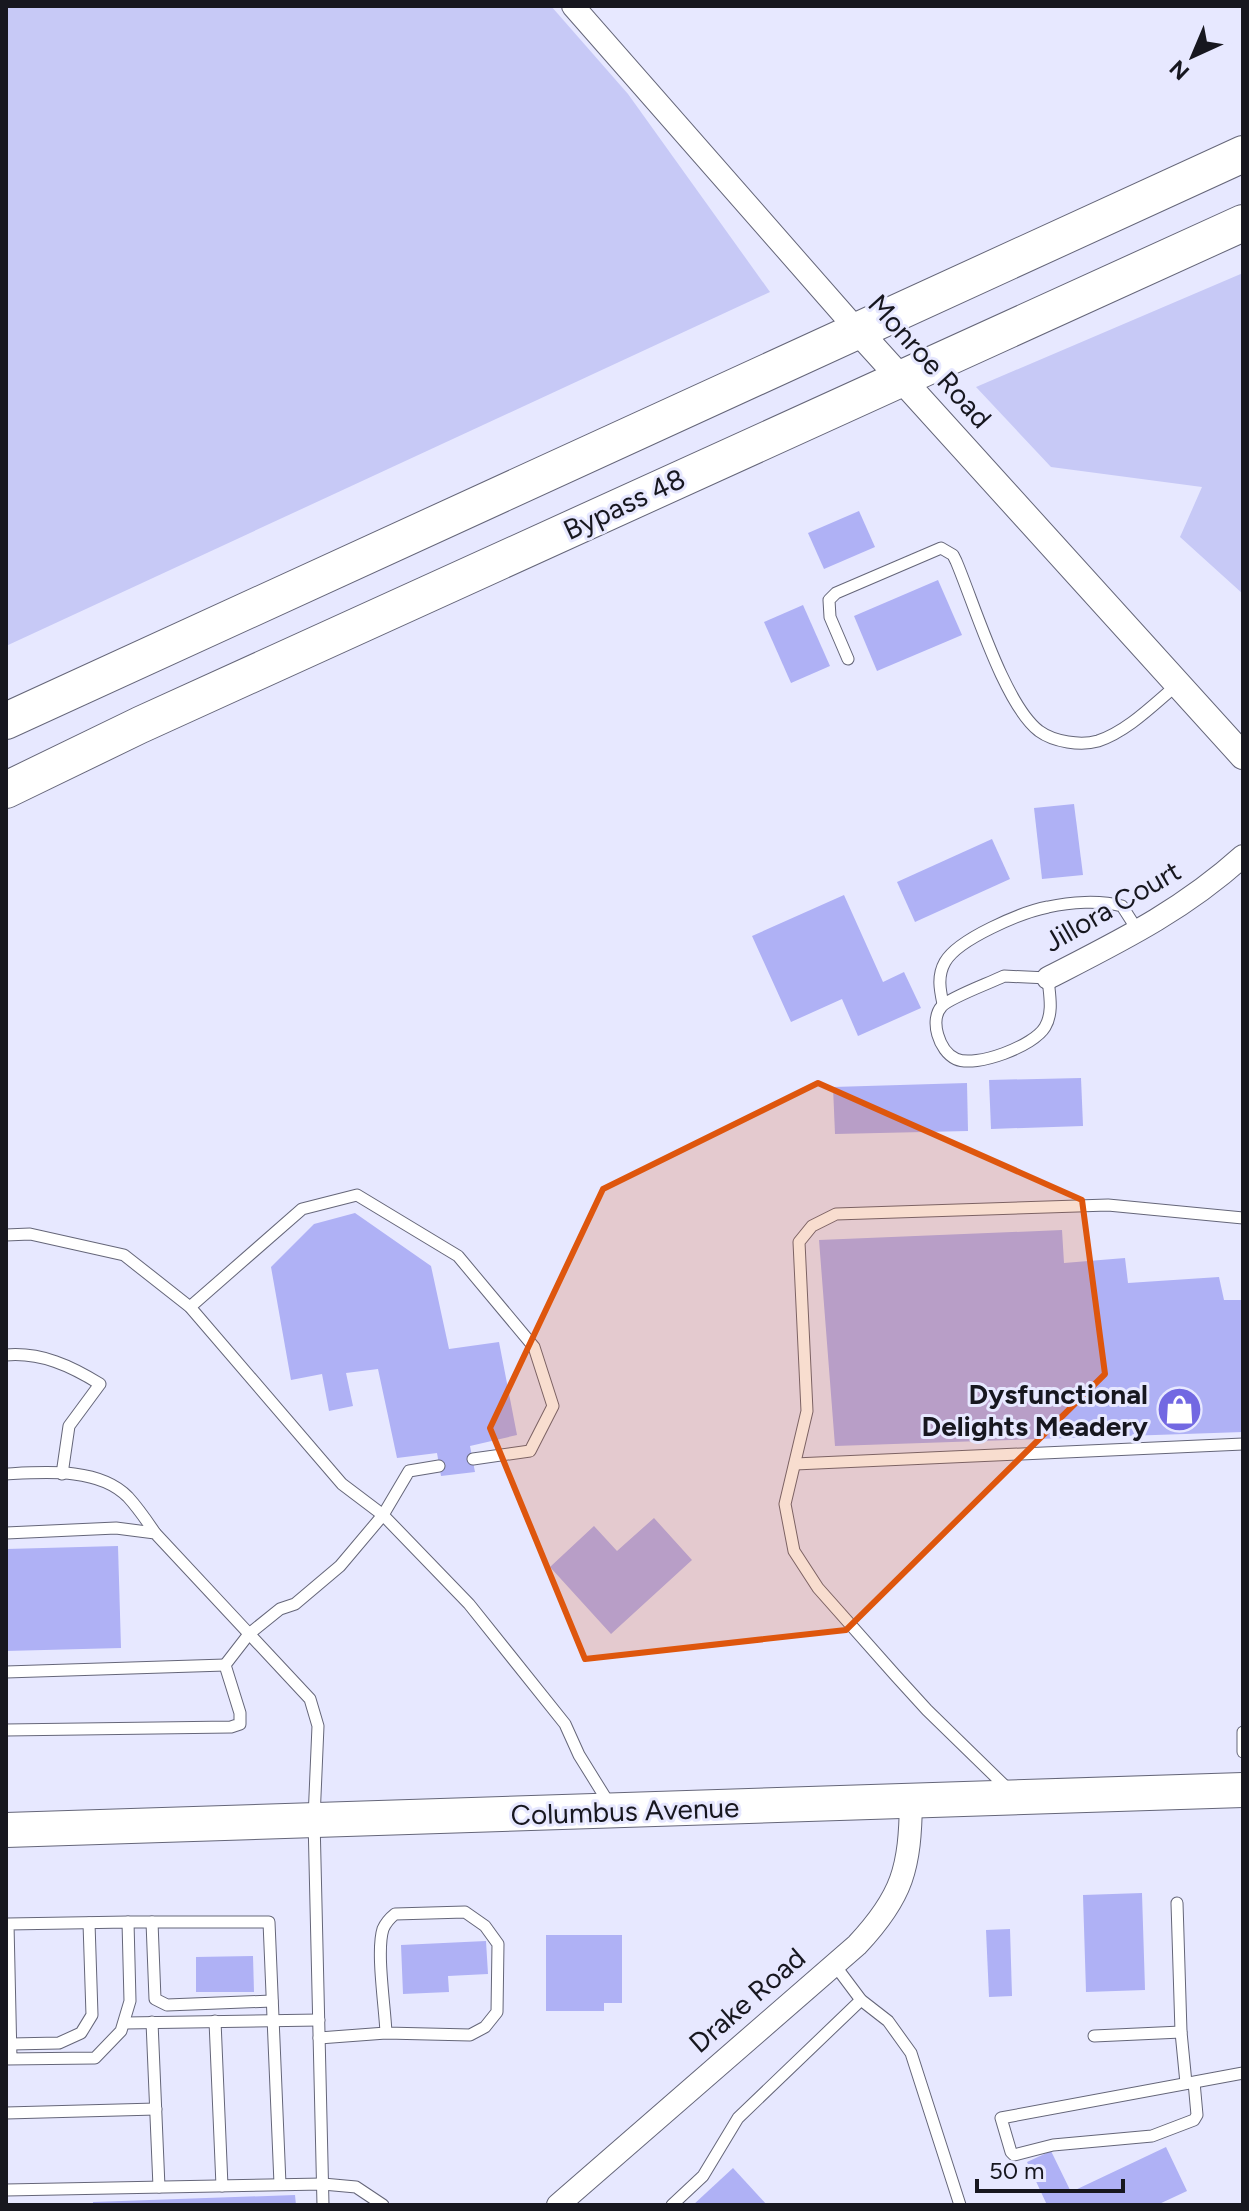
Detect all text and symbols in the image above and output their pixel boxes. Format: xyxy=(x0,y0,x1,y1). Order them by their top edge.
north arrow xyxy=(1153,16,1233,96)
text: N xyxy=(1164,54,1195,86)
street label: Monroe Road xyxy=(861,287,999,435)
street label: Bypass 48 xyxy=(558,461,690,547)
street label: Jillora Court xyxy=(1038,853,1186,959)
place label: Dysfunctional Delights Meadery xyxy=(922,1377,1149,1443)
shop icon: Dysfunctional Delights Meadery xyxy=(1155,1386,1203,1434)
street label: Columbus Avenue xyxy=(510,1790,740,1832)
street label: Drake Road xyxy=(682,1940,812,2060)
scale bar xyxy=(977,2143,1123,2193)
text: 50 m xyxy=(989,2156,1045,2185)

